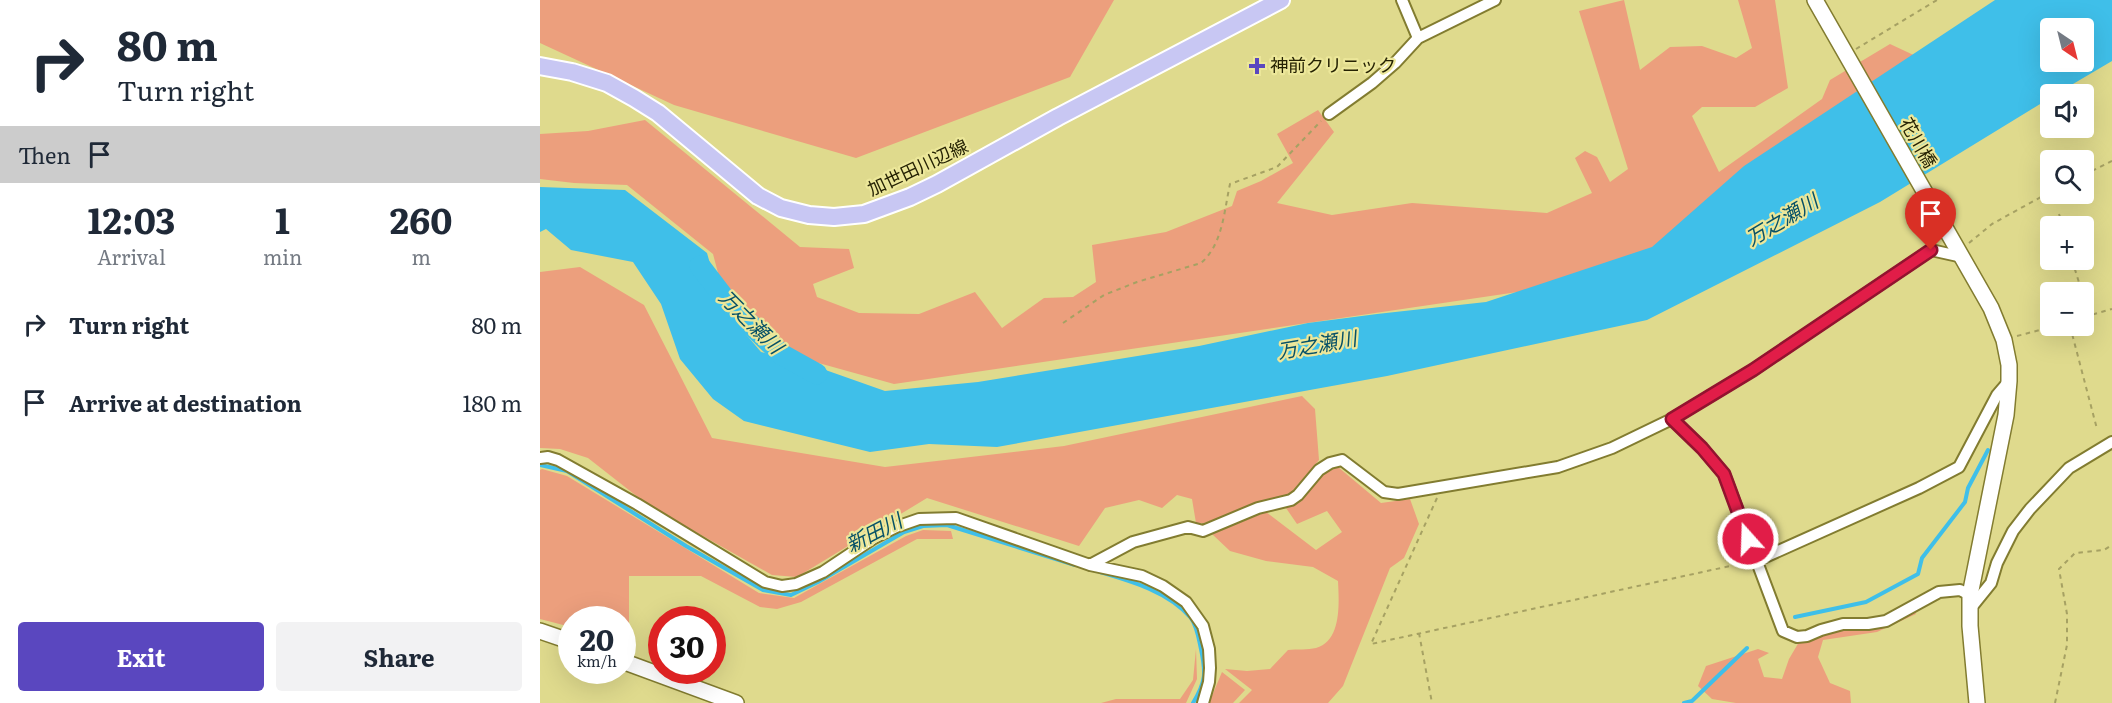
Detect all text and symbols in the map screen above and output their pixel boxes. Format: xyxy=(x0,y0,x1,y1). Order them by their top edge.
text: 80 m xyxy=(117,12,218,74)
north arrow xyxy=(2040,18,2094,72)
map controls xyxy=(2040,18,2094,336)
icon: right xyxy=(18,24,96,102)
place label: 神前クリニック xyxy=(1270,51,1396,78)
marker: 神前クリニック xyxy=(1248,57,1266,75)
text: Turn right xyxy=(117,69,254,109)
button: sound xyxy=(2040,84,2094,138)
street label: 花川橋 xyxy=(1894,112,1944,172)
street label: 加世田川辺線 xyxy=(863,132,972,202)
text: Then xyxy=(18,138,71,171)
icon: arrive xyxy=(83,138,116,171)
button: search xyxy=(2040,150,2094,204)
water label: 万之瀬川 xyxy=(1739,184,1825,252)
pin xyxy=(1905,188,1956,250)
text: 12:03 xyxy=(88,192,175,245)
text: 1 xyxy=(275,192,290,245)
text: 260 xyxy=(390,192,452,245)
icon: arrive xyxy=(1914,197,1947,230)
button: + xyxy=(2040,216,2094,270)
text: Arrival xyxy=(97,241,166,271)
text: min xyxy=(263,241,302,271)
text: m xyxy=(411,241,431,271)
water label: 万之瀬川 xyxy=(714,282,793,361)
button: − xyxy=(2040,282,2094,336)
icon: right xyxy=(18,308,51,341)
text: Turn right xyxy=(69,308,189,341)
text: 80 m xyxy=(471,308,522,341)
water label: 万之瀬川 xyxy=(1275,321,1361,365)
icon: arrive xyxy=(18,386,51,419)
text: Arrive at destination xyxy=(69,386,302,419)
text: 180 m xyxy=(462,386,522,419)
water label: 新田川 xyxy=(840,503,908,558)
position arrow xyxy=(1716,507,1780,571)
speed limit sign: 30 xyxy=(648,606,726,684)
text: 20 xyxy=(580,616,614,660)
button: Exit xyxy=(18,622,264,691)
button: Share xyxy=(276,622,522,691)
text: km/h xyxy=(577,649,617,672)

